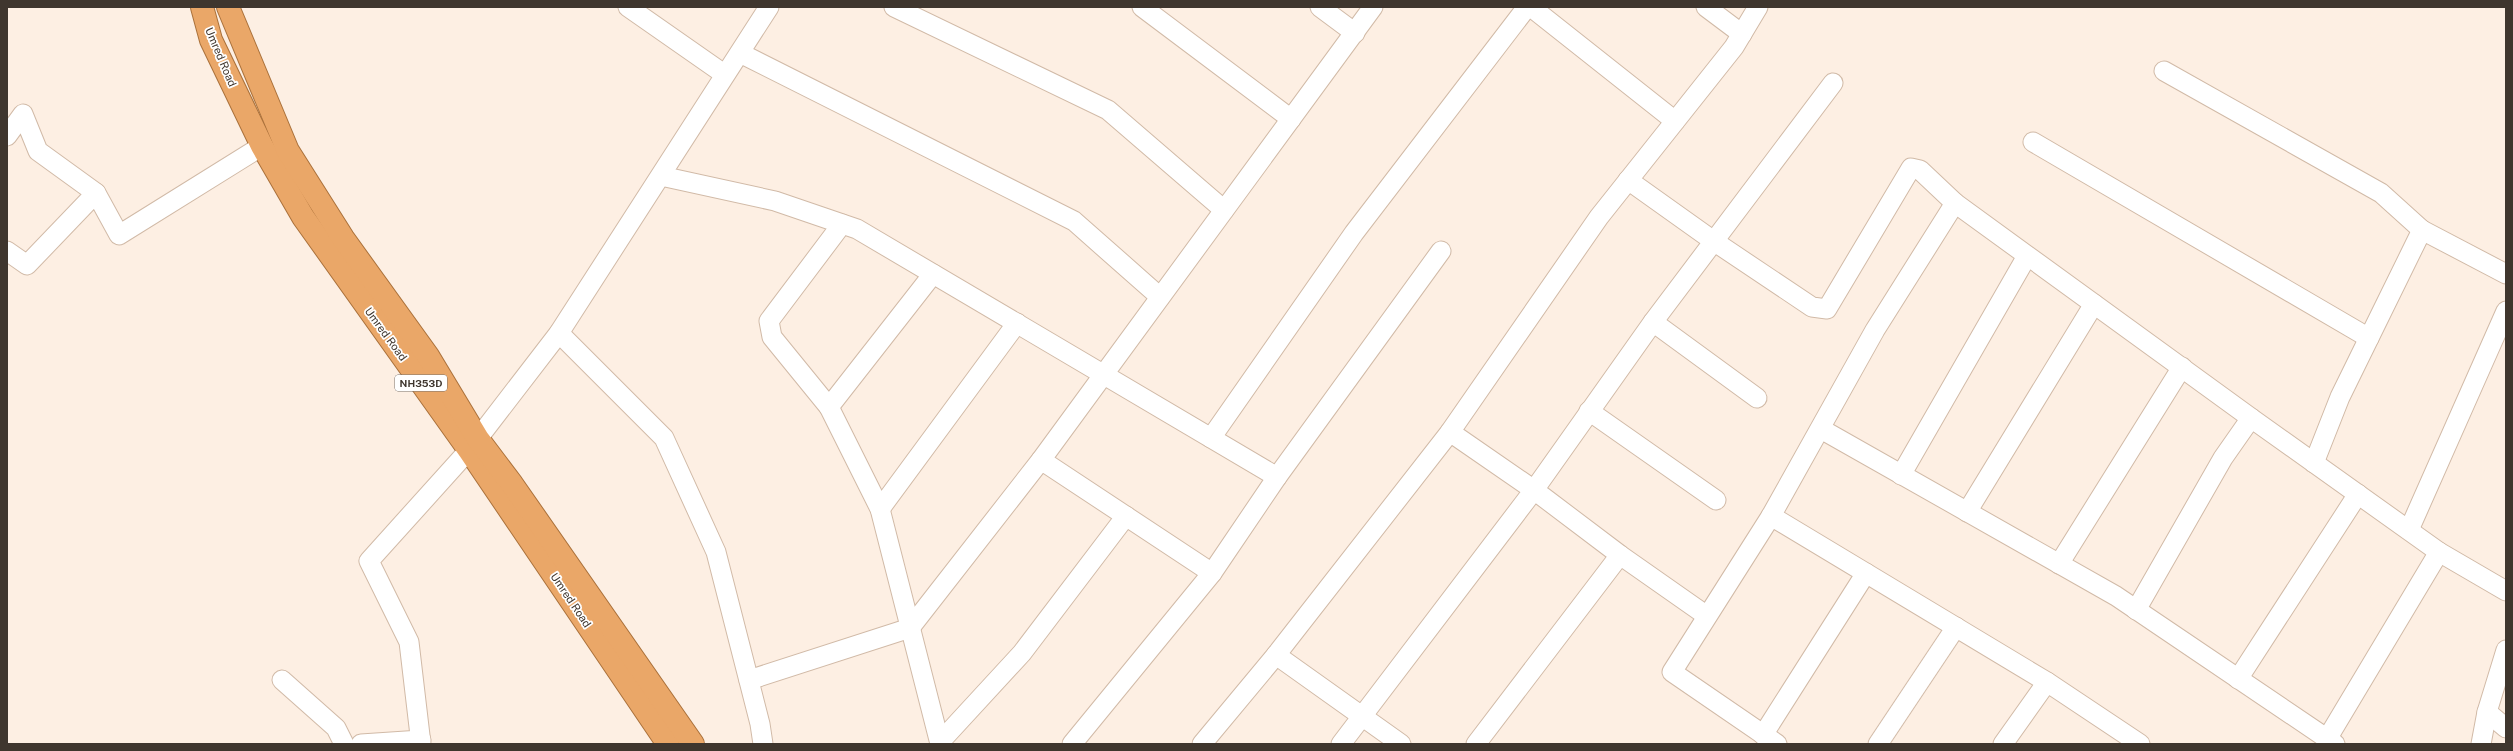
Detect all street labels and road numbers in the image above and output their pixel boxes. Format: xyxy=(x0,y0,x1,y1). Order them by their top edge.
street label: Umred Road xyxy=(203,26,239,88)
street label: Umred Road xyxy=(363,305,409,363)
road number: NH353D xyxy=(395,375,447,391)
street label: Umred Road xyxy=(548,571,594,629)

